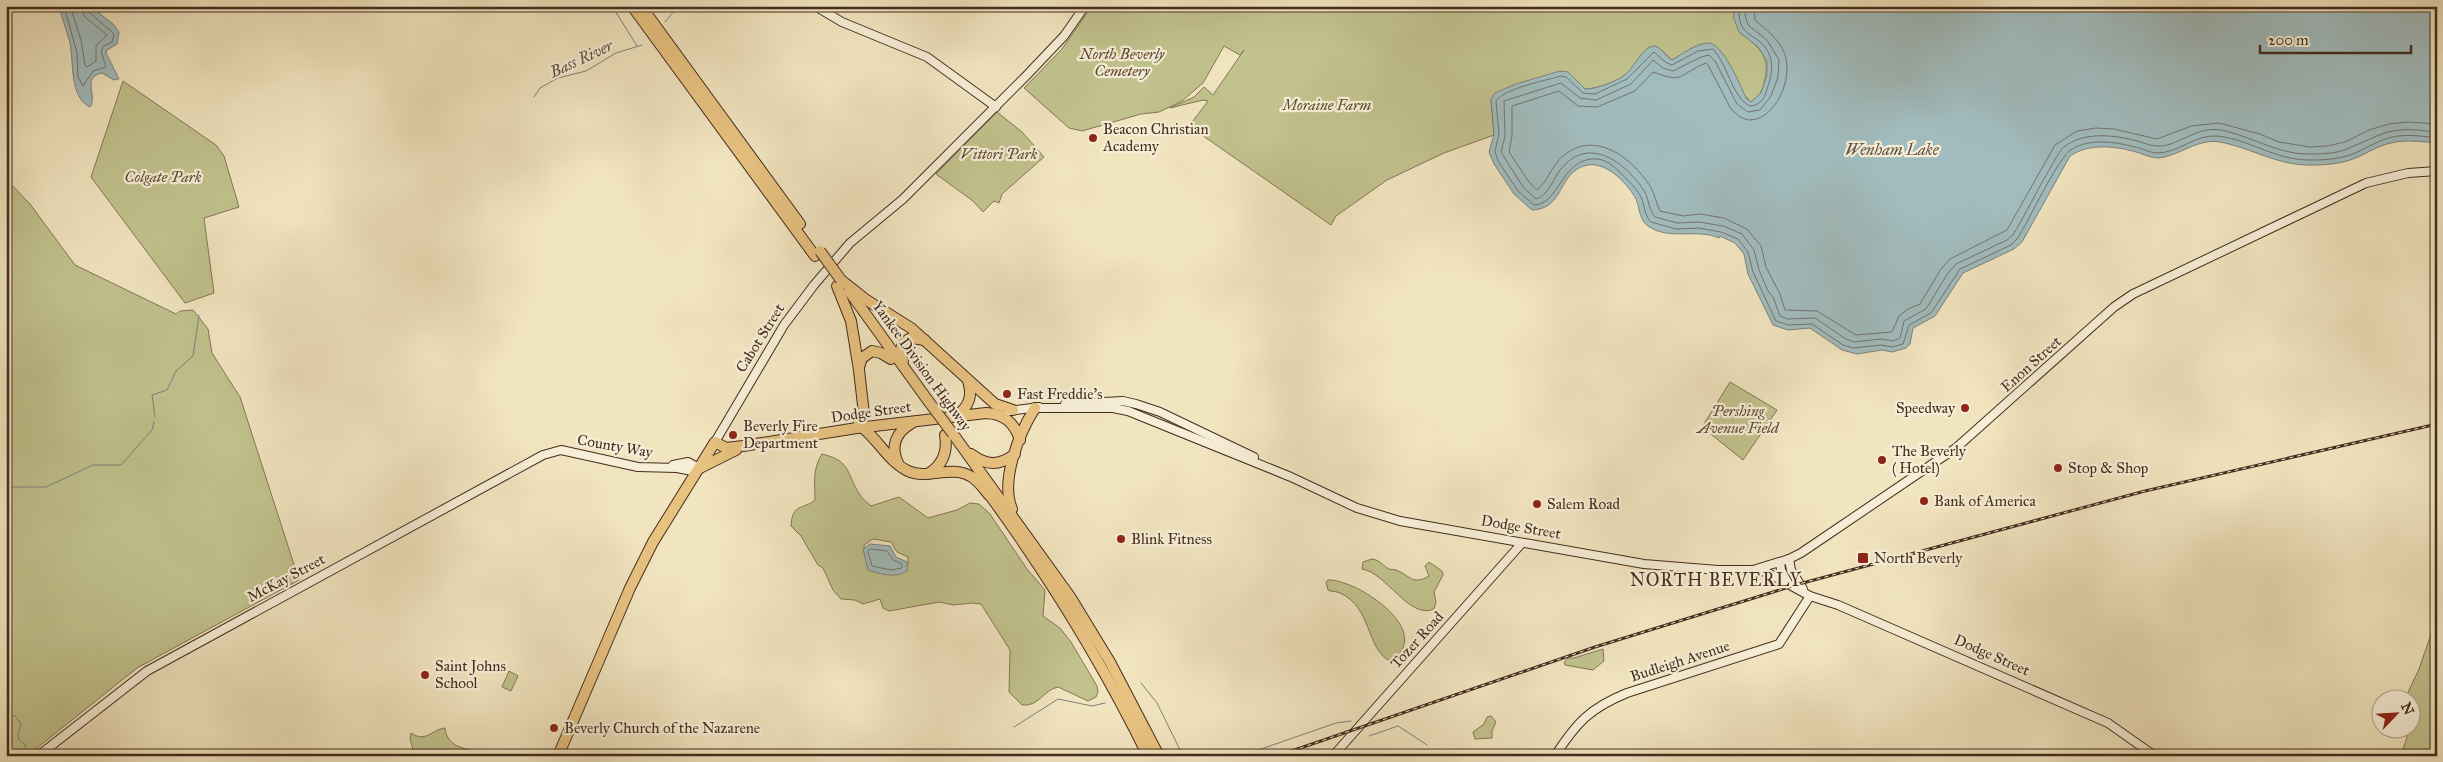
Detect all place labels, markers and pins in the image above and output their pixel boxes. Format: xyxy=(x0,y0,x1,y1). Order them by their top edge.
place label: Beacon Christian Academy xyxy=(1102,120,1209,155)
marker: Beacon Christian Academy xyxy=(1087,132,1099,144)
place label: Fast Freddie's xyxy=(1017,385,1102,403)
marker: Fast Freddie's xyxy=(1001,388,1013,400)
place label: Speedway xyxy=(1896,399,1956,417)
marker: Speedway xyxy=(1959,402,1971,414)
place label: Beverly Fire Department xyxy=(743,417,819,452)
marker: Beverly Fire Department xyxy=(727,429,739,441)
place label: The Beverly ( Hotel) xyxy=(1892,442,1967,478)
marker: The Beverly ( Hotel) xyxy=(1876,454,1888,466)
place label: Stop & Shop xyxy=(2068,459,2148,477)
marker: Stop & Shop xyxy=(2052,462,2064,474)
place label: Bank of America xyxy=(1934,492,2036,510)
place label: Salem Road xyxy=(1547,495,1620,513)
marker: Bank of America xyxy=(1918,495,1930,507)
marker: Salem Road xyxy=(1531,498,1543,510)
place label: Blink Fitness xyxy=(1131,530,1212,548)
marker: Blink Fitness xyxy=(1115,533,1127,545)
place label: North Beverly xyxy=(1874,549,1963,567)
marker: North Beverly xyxy=(1856,551,1870,565)
place label: Saint Johns School xyxy=(435,657,506,692)
marker: Saint Johns School xyxy=(419,669,431,681)
place label: Beverly Church of the Nazarene xyxy=(564,719,760,737)
marker: Beverly Church of the Nazarene xyxy=(548,722,560,734)

